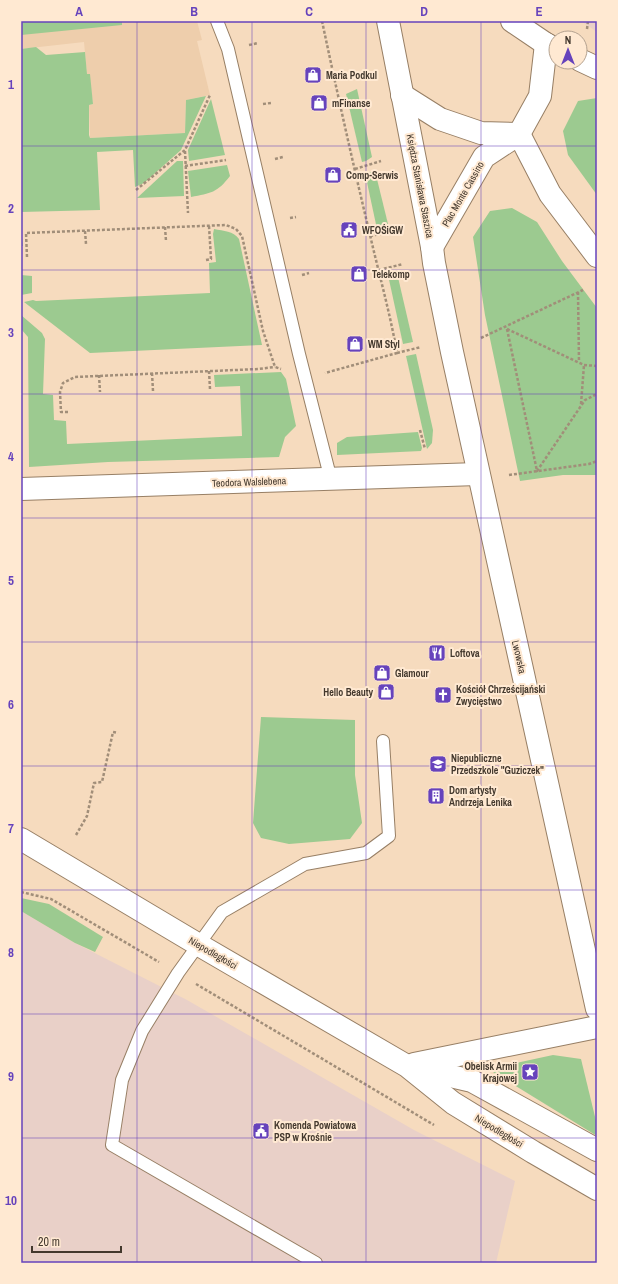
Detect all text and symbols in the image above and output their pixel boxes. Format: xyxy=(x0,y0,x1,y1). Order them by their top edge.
text: A xyxy=(75,3,83,20)
text: B xyxy=(190,3,198,20)
text: C xyxy=(305,3,313,20)
text: D xyxy=(420,3,428,20)
text: E xyxy=(535,3,543,20)
north arrow xyxy=(548,30,588,70)
text: N xyxy=(565,33,571,47)
shop icon: Maria Podkul xyxy=(303,65,323,85)
place label: Maria Podkul xyxy=(326,69,377,82)
text: 1 xyxy=(8,76,14,93)
shop icon: mFinanse xyxy=(309,93,329,113)
place label: mFinanse xyxy=(332,97,371,110)
street label: Księdza Stanisława Staszica xyxy=(404,133,437,240)
street label: Plac Monte Cassino xyxy=(439,159,487,229)
shop icon: Comp-Serwis xyxy=(323,165,343,185)
place label: Comp-Serwis xyxy=(346,169,399,182)
text: 2 xyxy=(8,200,14,217)
public building icon: WFOŚiGW xyxy=(339,220,359,240)
place label: WFOŚiGW xyxy=(362,224,403,237)
shop icon: Telekomp xyxy=(349,264,369,284)
place label: Telekomp xyxy=(372,268,410,281)
text: 3 xyxy=(8,324,14,341)
shop icon: WM Styl xyxy=(345,334,365,354)
place label: WM Styl xyxy=(368,338,400,351)
text: 4 xyxy=(8,448,14,465)
street label: Teodora Walslebena xyxy=(212,474,287,490)
text: 5 xyxy=(8,572,14,589)
street label: Lwowska xyxy=(509,639,529,675)
restaurant icon: Loftova xyxy=(427,643,447,663)
place label: Loftova xyxy=(450,647,480,660)
shop icon: Glamour xyxy=(372,663,392,683)
place label: Glamour xyxy=(395,667,430,680)
shop icon: Hello Beauty xyxy=(376,682,396,702)
place label: Kościół Chrześcijański Zwycięstwo xyxy=(456,683,545,708)
church icon: Kościół Chrześcijański Zwycięstwo xyxy=(433,685,453,705)
place label: Hello Beauty xyxy=(323,686,373,699)
text: 6 xyxy=(8,696,14,713)
place label: Niepubliczne Przedszkole "Guziczek" xyxy=(451,752,544,777)
school or university icon: Niepubliczne Przedszkole "Guziczek" xyxy=(428,754,448,774)
place label: Dom artysty Andrzeja Lenika xyxy=(449,784,512,809)
building icon: Dom artysty Andrzeja Lenika xyxy=(426,786,446,806)
text: 7 xyxy=(8,820,14,837)
street label: Niepodległości xyxy=(186,934,240,972)
text: 8 xyxy=(8,944,14,961)
place label: Obelisk Armii Krajowej xyxy=(464,1060,517,1085)
place icon: Obelisk Armii Krajowej xyxy=(520,1062,540,1082)
text: 9 xyxy=(8,1068,14,1085)
street label: Niepodległości xyxy=(472,1111,526,1151)
place label: Komenda Powiatowa PSP w Krośnie xyxy=(274,1119,356,1144)
public building icon: Komenda Powiatowa PSP w Krośnie xyxy=(251,1121,271,1141)
text: 10 xyxy=(5,1192,17,1209)
scale bar xyxy=(32,1228,121,1254)
text: 20 m xyxy=(38,1234,60,1250)

